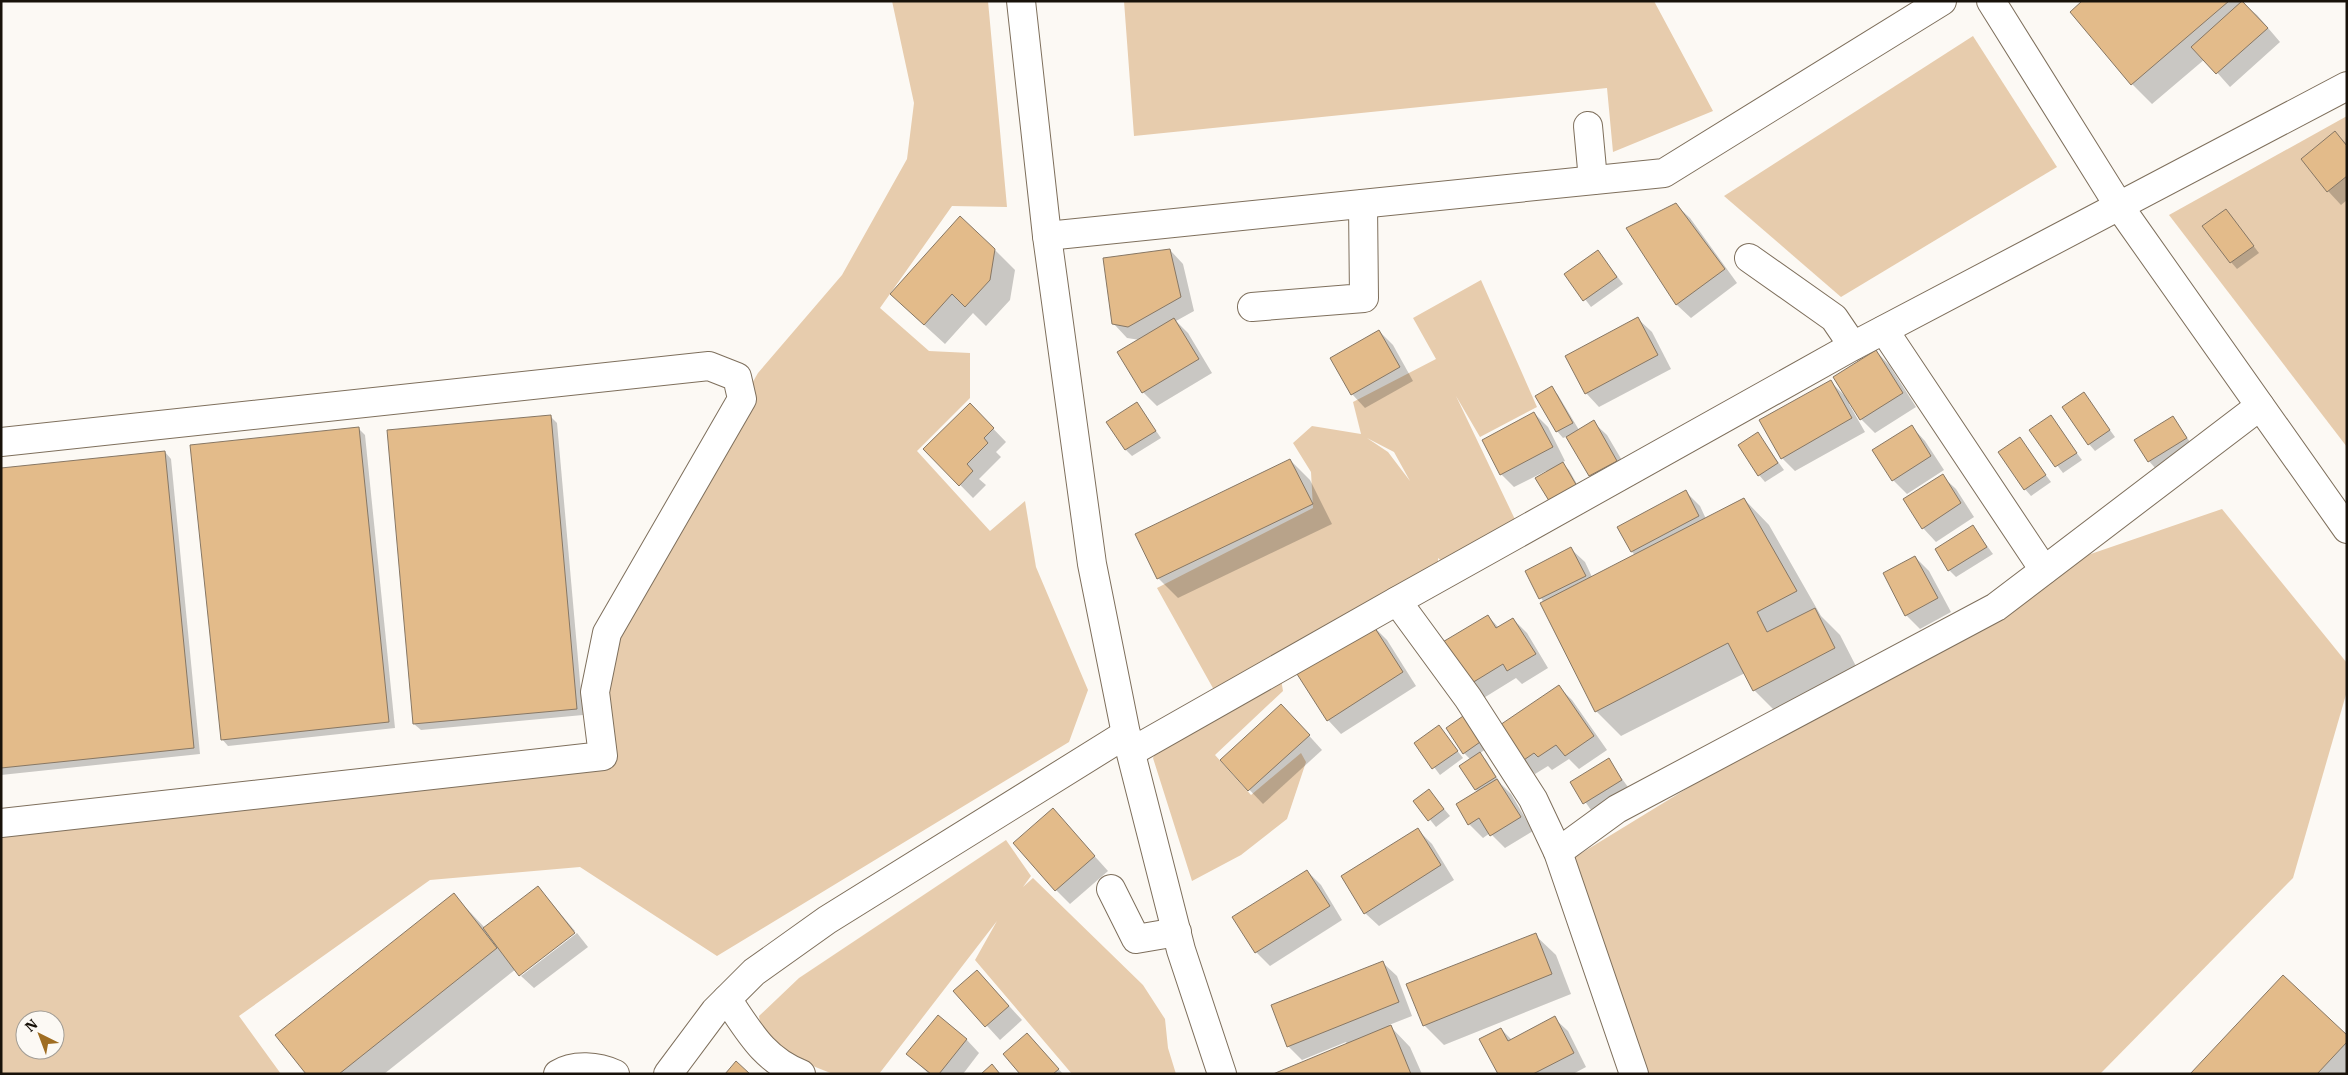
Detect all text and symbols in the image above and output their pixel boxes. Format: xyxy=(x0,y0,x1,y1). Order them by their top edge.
north arrow xyxy=(15,1010,65,1060)
text: N xyxy=(21,1015,41,1036)

